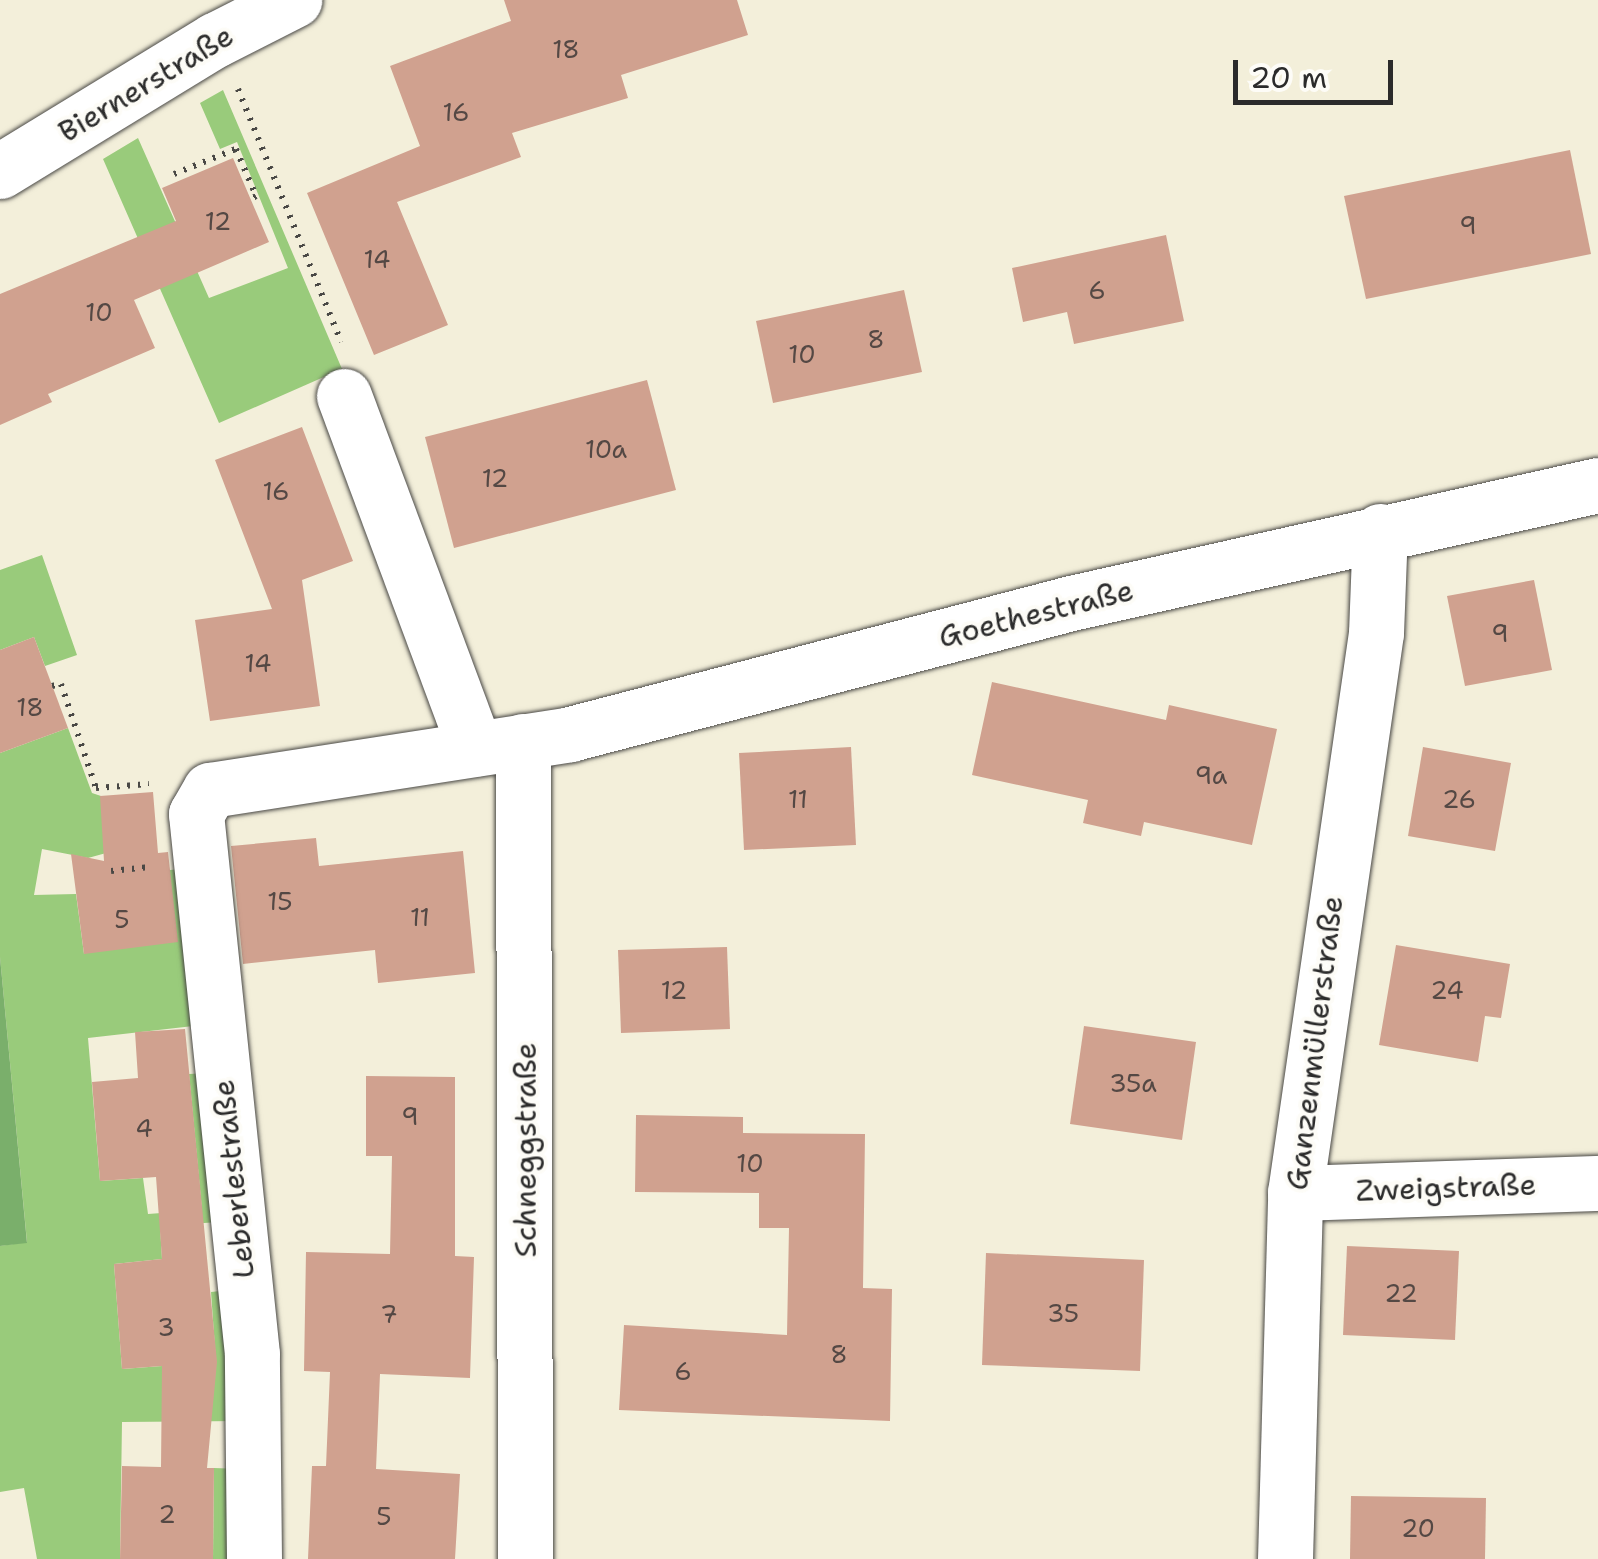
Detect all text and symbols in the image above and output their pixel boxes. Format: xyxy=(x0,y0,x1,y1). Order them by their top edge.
street label: Biernerstraße xyxy=(52,18,240,150)
house number: 18 xyxy=(552,34,580,64)
scale bar xyxy=(1238,40,1398,102)
text: 20 m xyxy=(1250,57,1327,98)
house number: 16 xyxy=(442,97,470,127)
house number: 12 xyxy=(205,206,231,236)
house number: 9 xyxy=(1459,210,1477,240)
house number: 14 xyxy=(364,244,390,274)
house number: 6 xyxy=(1088,275,1106,305)
house number: 10 xyxy=(85,297,113,327)
house number: 8 xyxy=(867,324,885,354)
house number: 10 xyxy=(788,339,816,369)
house number: 10a xyxy=(585,434,627,464)
house number: 12 xyxy=(482,463,508,493)
house number: 16 xyxy=(262,476,290,506)
street label: Goethestraße xyxy=(935,572,1137,656)
house number: 9 xyxy=(1491,618,1509,648)
house number: 14 xyxy=(245,648,271,678)
house number: 18 xyxy=(16,692,44,722)
house number: 9a xyxy=(1195,760,1227,790)
house number: 11 xyxy=(788,784,808,814)
house number: 26 xyxy=(1442,784,1476,814)
house number: 15 xyxy=(267,886,293,916)
street label: Ganzenmüllerstraße xyxy=(1279,894,1351,1192)
house number: 11 xyxy=(410,902,430,932)
house number: 5 xyxy=(114,904,130,934)
house number: 12 xyxy=(661,975,687,1005)
house number: 24 xyxy=(1430,975,1464,1005)
street label: Schneggstraße xyxy=(508,1043,544,1257)
house number: 35a xyxy=(1109,1068,1157,1098)
street label: Leberlestraße xyxy=(206,1078,262,1280)
house number: 9 xyxy=(401,1101,419,1131)
house number: 4 xyxy=(135,1113,153,1143)
house number: 10 xyxy=(736,1148,764,1178)
street label: Zweigstraße xyxy=(1355,1167,1537,1209)
house number: 22 xyxy=(1384,1278,1418,1308)
house number: 35 xyxy=(1047,1298,1079,1328)
house number: 7 xyxy=(380,1299,398,1329)
house number: 3 xyxy=(157,1312,175,1342)
house number: 8 xyxy=(830,1339,848,1369)
house number: 6 xyxy=(674,1356,692,1386)
house number: 2 xyxy=(158,1499,176,1529)
house number: 5 xyxy=(376,1501,392,1531)
house number: 20 xyxy=(1401,1513,1435,1543)

